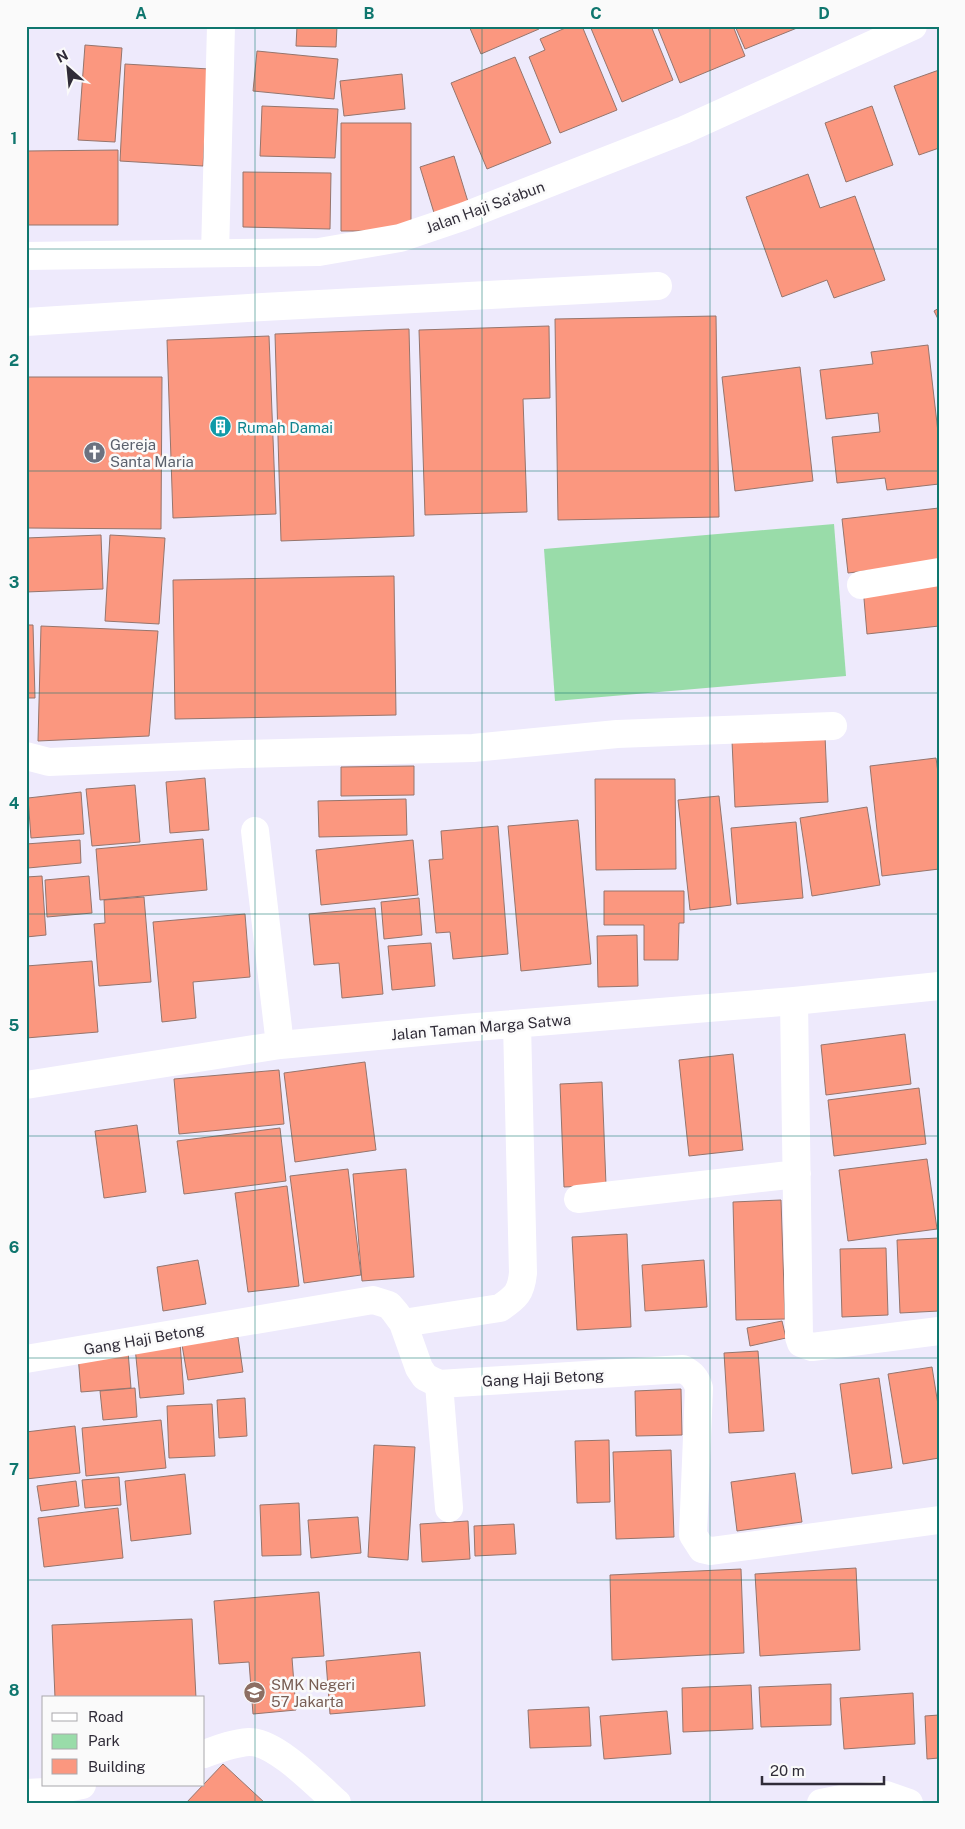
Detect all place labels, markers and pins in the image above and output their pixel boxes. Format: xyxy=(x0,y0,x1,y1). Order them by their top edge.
building icon: Rumah Damai xyxy=(209,415,233,439)
place label: Rumah Damai xyxy=(237,419,333,436)
place label: Gereja Santa Maria xyxy=(110,436,194,470)
church icon: Gereja Santa Maria xyxy=(82,441,106,465)
place label: SMK Negeri 57 Jakarta xyxy=(271,1676,355,1710)
school or university icon: SMK Negeri 57 Jakarta xyxy=(243,1681,267,1705)

